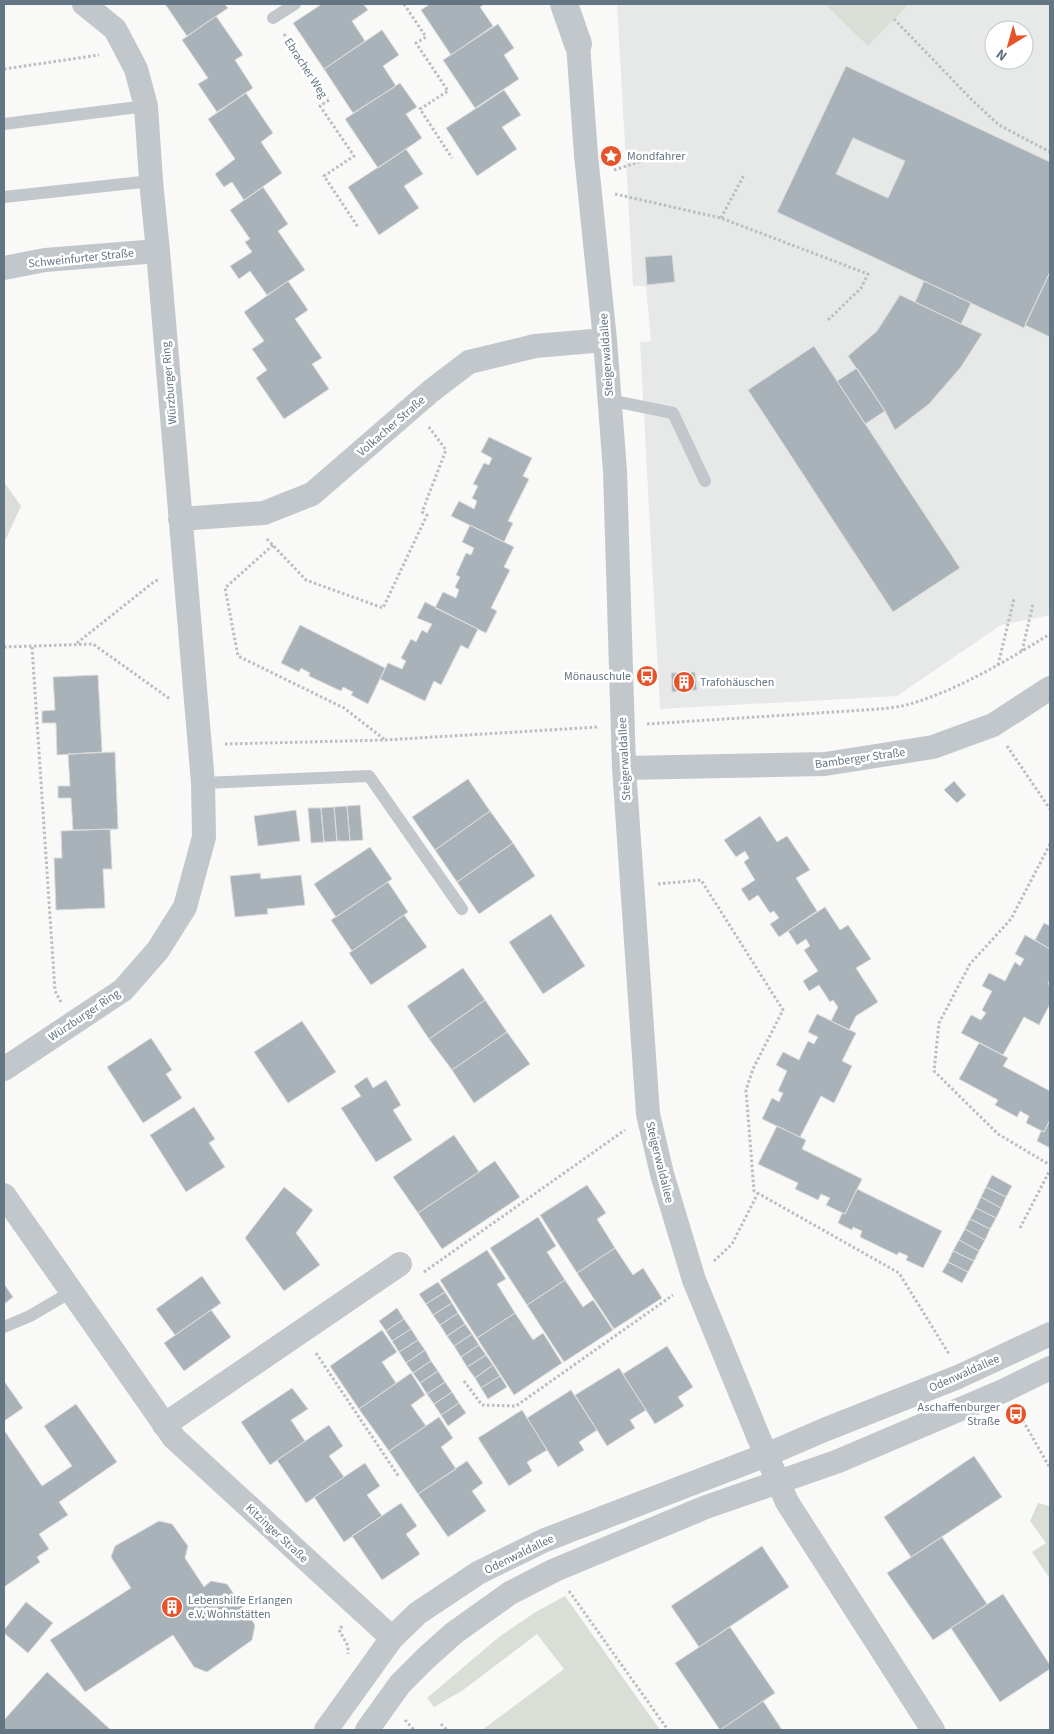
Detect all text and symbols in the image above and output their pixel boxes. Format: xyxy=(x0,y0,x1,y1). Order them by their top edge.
north arrow xyxy=(984,20,1034,70)
street label: Ebracher Weg xyxy=(280,35,331,102)
text: N xyxy=(992,44,1012,65)
place icon: Mondfahrer xyxy=(599,144,623,168)
place label: Mondfahrer xyxy=(627,148,686,165)
street label: Schweinfurter Straße xyxy=(27,244,135,272)
street label: Steigerwaldallee xyxy=(595,313,618,397)
street label: Würzburger Ring xyxy=(157,341,182,425)
street label: Volkacher Straße xyxy=(354,392,429,461)
bus stop icon: Mönauschule xyxy=(635,664,659,688)
place label: Mönauschule xyxy=(564,668,631,685)
building icon: Trafohäuschen xyxy=(672,670,696,694)
place label: Trafohäuschen xyxy=(700,674,774,691)
street label: Steigerwaldallee xyxy=(614,717,635,801)
street label: Bamberger Straße xyxy=(814,744,906,773)
street label: Würzburger Ring xyxy=(45,985,124,1046)
street label: Steigerwaldallee xyxy=(641,1120,678,1205)
street label: Odenwaldallee xyxy=(926,1350,1002,1397)
place label: Aschaffenburger Straße xyxy=(918,1399,1001,1430)
bus stop icon: Aschaffenburger Straße xyxy=(1004,1402,1028,1426)
street label: Kitzinger Straße xyxy=(242,1500,312,1567)
street label: Odenwaldallee xyxy=(482,1530,557,1579)
place label: Lebenshilfe Erlangen e.V. Wohnstätten xyxy=(188,1592,293,1623)
building icon: Lebenshilfe Erlangen e.V. Wohnstätten xyxy=(160,1595,184,1619)

